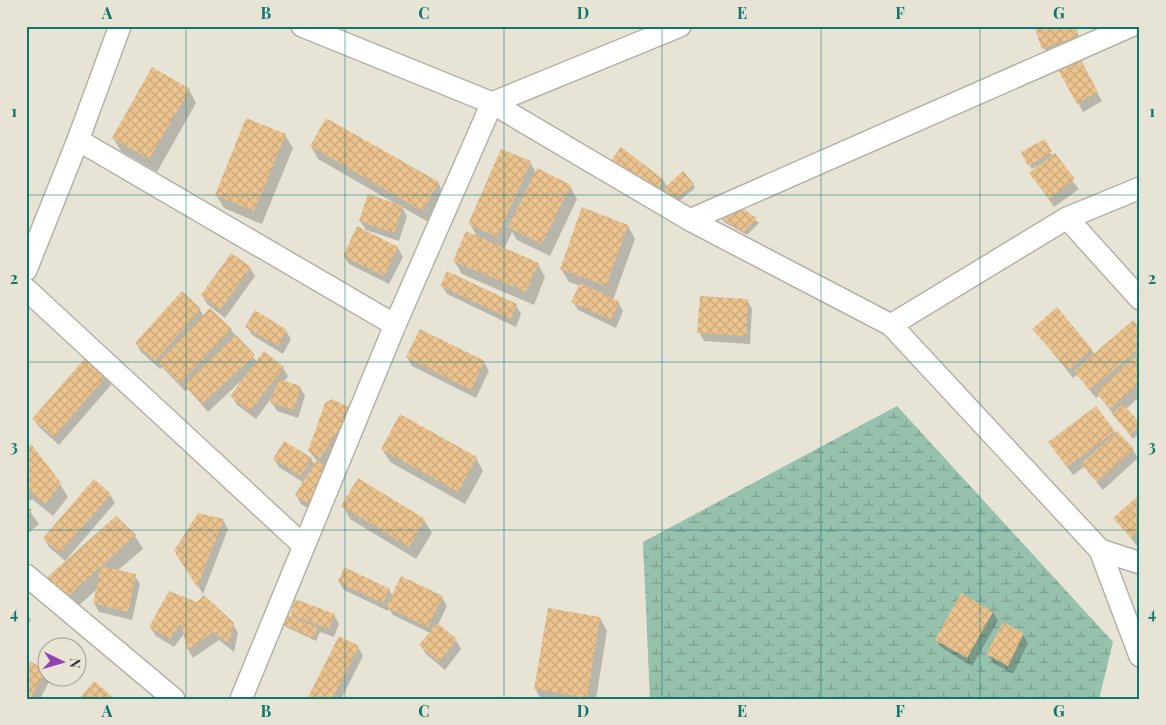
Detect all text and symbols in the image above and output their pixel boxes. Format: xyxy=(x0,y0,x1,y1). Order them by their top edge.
text: A xyxy=(101,2,113,23)
text: B xyxy=(261,2,272,23)
text: C xyxy=(418,2,430,23)
text: D xyxy=(577,2,589,23)
text: E xyxy=(737,2,747,23)
text: F xyxy=(895,2,905,23)
text: G xyxy=(1053,2,1065,23)
text: 1 xyxy=(11,100,17,121)
text: 1 xyxy=(1149,100,1155,121)
text: 2 xyxy=(10,267,18,288)
text: 2 xyxy=(1148,267,1156,288)
text: 3 xyxy=(10,435,18,456)
text: 3 xyxy=(1148,435,1156,456)
text: 4 xyxy=(10,602,18,623)
text: 4 xyxy=(1148,602,1156,623)
north arrow xyxy=(38,638,88,688)
text: N xyxy=(66,657,85,669)
text: A xyxy=(101,700,113,721)
text: B xyxy=(261,700,272,721)
text: C xyxy=(418,700,430,721)
text: D xyxy=(577,700,589,721)
text: E xyxy=(737,700,747,721)
text: F xyxy=(895,700,905,721)
text: G xyxy=(1053,700,1065,721)

